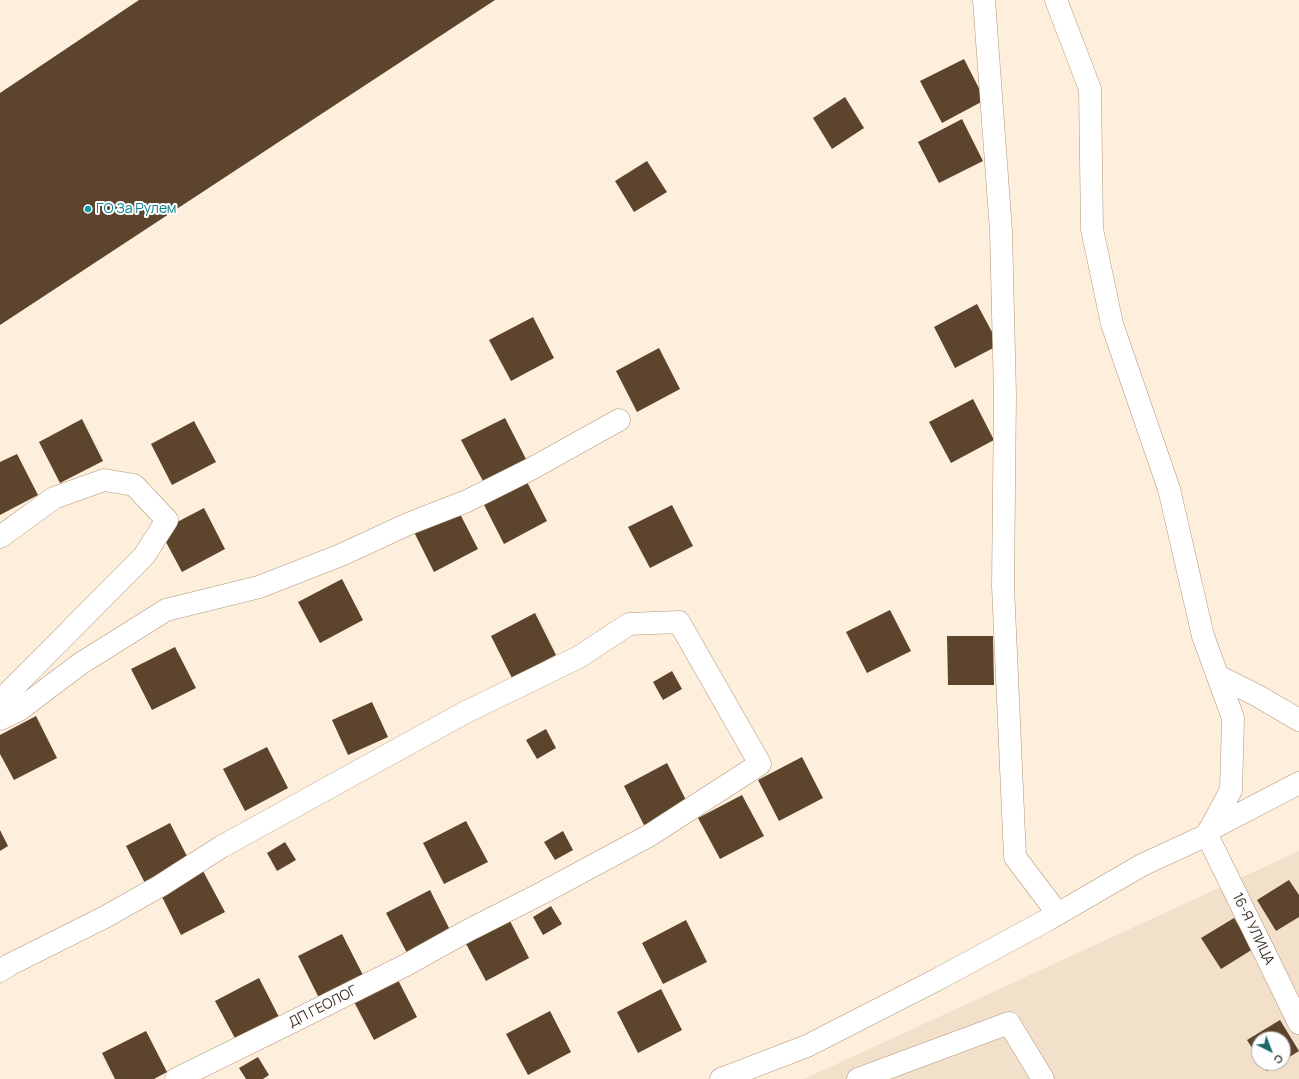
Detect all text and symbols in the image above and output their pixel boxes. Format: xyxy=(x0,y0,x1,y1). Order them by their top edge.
place label: ГО За Рулем xyxy=(96,201,177,217)
marker: ГО За Рулем xyxy=(83,204,93,214)
street label: 16-Я УЛИЦА xyxy=(1228,890,1278,968)
street label: ДП ГЕОЛОГ xyxy=(286,982,360,1032)
north arrow xyxy=(1251,1031,1291,1071)
text: С xyxy=(1271,1051,1287,1068)

